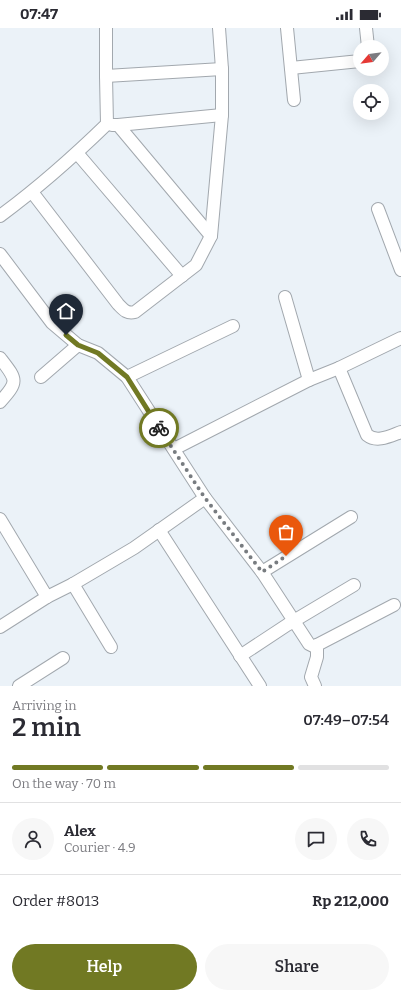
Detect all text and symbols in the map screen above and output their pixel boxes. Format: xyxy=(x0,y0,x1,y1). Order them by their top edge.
text: 07:47 xyxy=(20,5,58,23)
north arrow xyxy=(353,40,389,76)
map controls xyxy=(353,40,389,120)
button: locate xyxy=(353,84,389,120)
pin xyxy=(49,294,83,335)
icon: home xyxy=(55,300,77,322)
courier xyxy=(139,408,179,448)
icon: bike xyxy=(148,417,170,439)
pin xyxy=(269,515,303,556)
icon: bag xyxy=(275,521,297,543)
text: Arriving in xyxy=(12,698,77,713)
text: 07:49–07:54 xyxy=(303,711,389,729)
text: 2 min xyxy=(12,712,81,743)
text: On the way · 70 m xyxy=(12,776,116,791)
button: person xyxy=(12,818,54,860)
button: chat xyxy=(295,818,337,860)
button: phone xyxy=(347,818,389,860)
text: Alex xyxy=(64,822,96,840)
text: Courier · 4.9 xyxy=(64,840,136,855)
text: Order #8013 xyxy=(12,892,99,910)
text: Rp 212,000 xyxy=(312,892,389,910)
button: Help xyxy=(12,944,197,990)
button: Share xyxy=(205,944,389,990)

